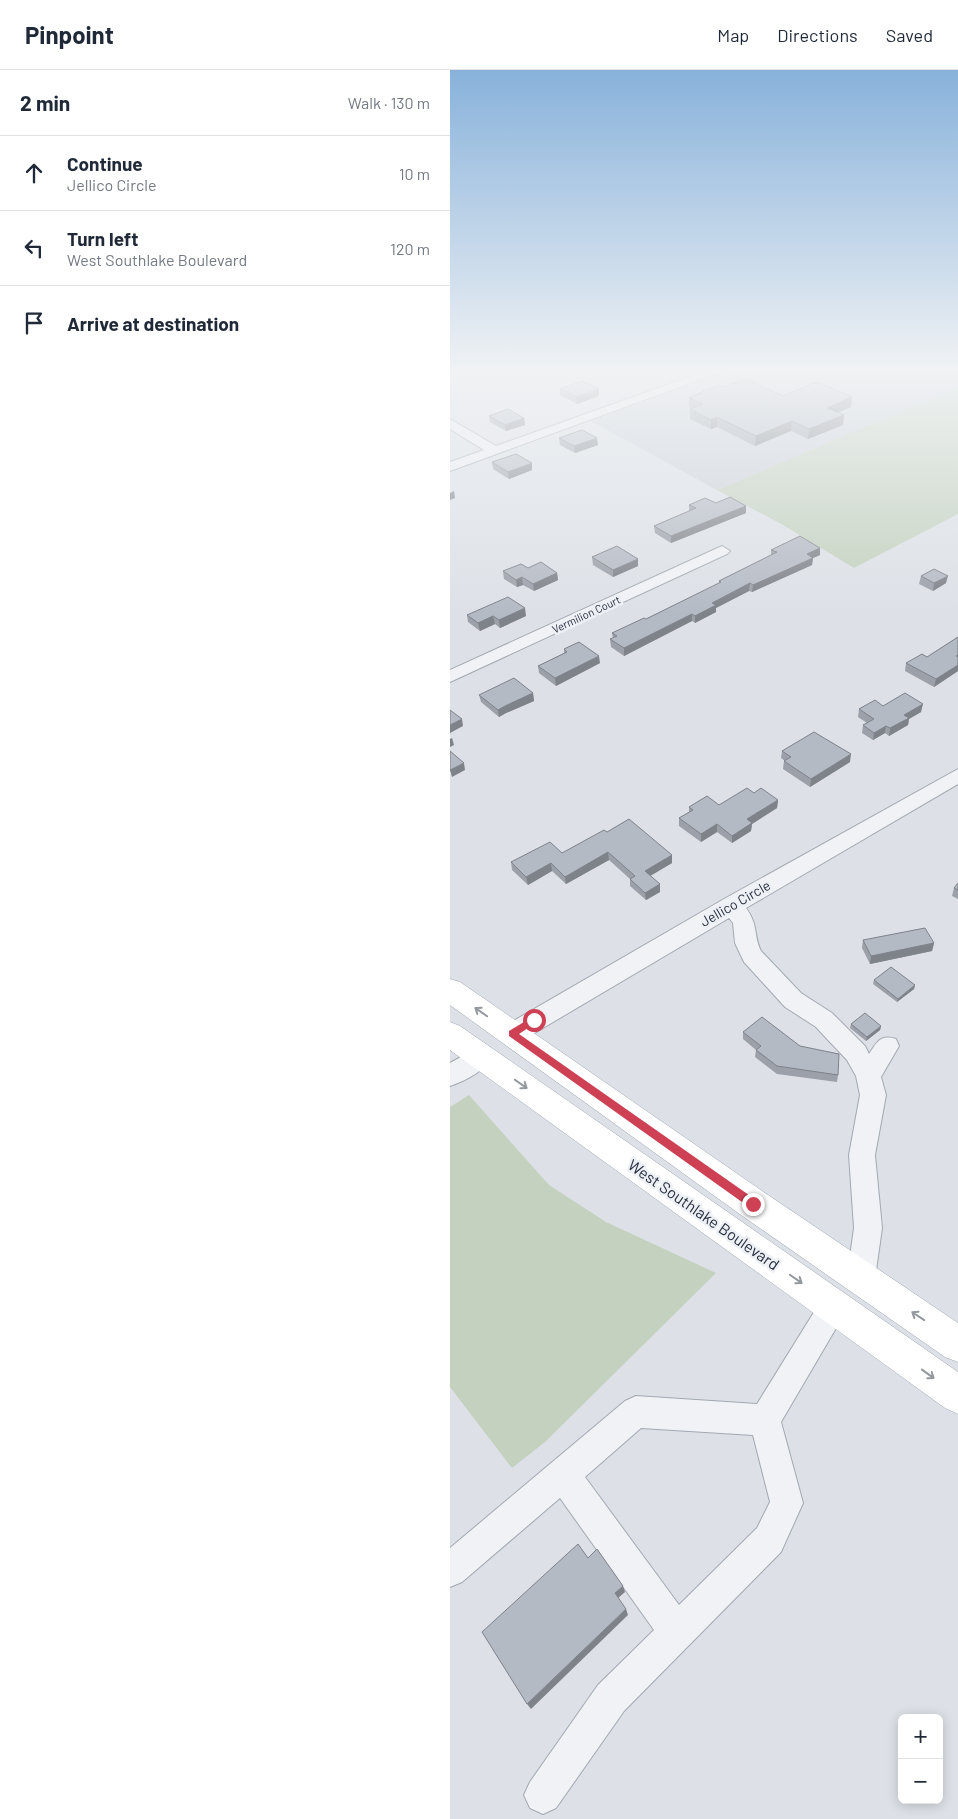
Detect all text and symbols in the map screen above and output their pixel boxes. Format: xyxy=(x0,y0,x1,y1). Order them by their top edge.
text: Pinpoint xyxy=(25,20,114,49)
text: Map xyxy=(717,24,749,46)
text: Directions xyxy=(777,24,858,46)
text: Saved xyxy=(886,24,933,46)
text: 2 min xyxy=(20,90,70,115)
text: Walk · 130 m xyxy=(348,93,430,112)
text: Continue xyxy=(67,152,143,175)
icon: ahead xyxy=(20,159,48,187)
text: 10 m xyxy=(399,164,430,183)
text: Jellico Circle xyxy=(67,175,156,194)
text: Turn left xyxy=(67,227,138,250)
icon: left xyxy=(20,234,48,262)
text: 120 m xyxy=(390,239,430,258)
text: West Southlake Boulevard xyxy=(67,250,247,269)
icon: arrive xyxy=(20,309,48,337)
text: Arrive at destination xyxy=(67,312,239,335)
street label: Vermilion Court xyxy=(550,592,622,636)
street label: Jellico Circle xyxy=(697,876,773,930)
one-way arrow xyxy=(475,1007,489,1017)
route start xyxy=(523,1009,546,1032)
one-way arrow xyxy=(514,1079,528,1089)
street label: West Southlake Boulevard xyxy=(625,1155,783,1273)
route end xyxy=(742,1193,765,1216)
one-way arrow xyxy=(789,1274,803,1284)
one-way arrow xyxy=(911,1311,925,1321)
one-way arrow xyxy=(921,1369,935,1379)
map controls xyxy=(898,1714,943,1804)
button: + xyxy=(898,1714,943,1759)
button: − xyxy=(898,1759,943,1804)

